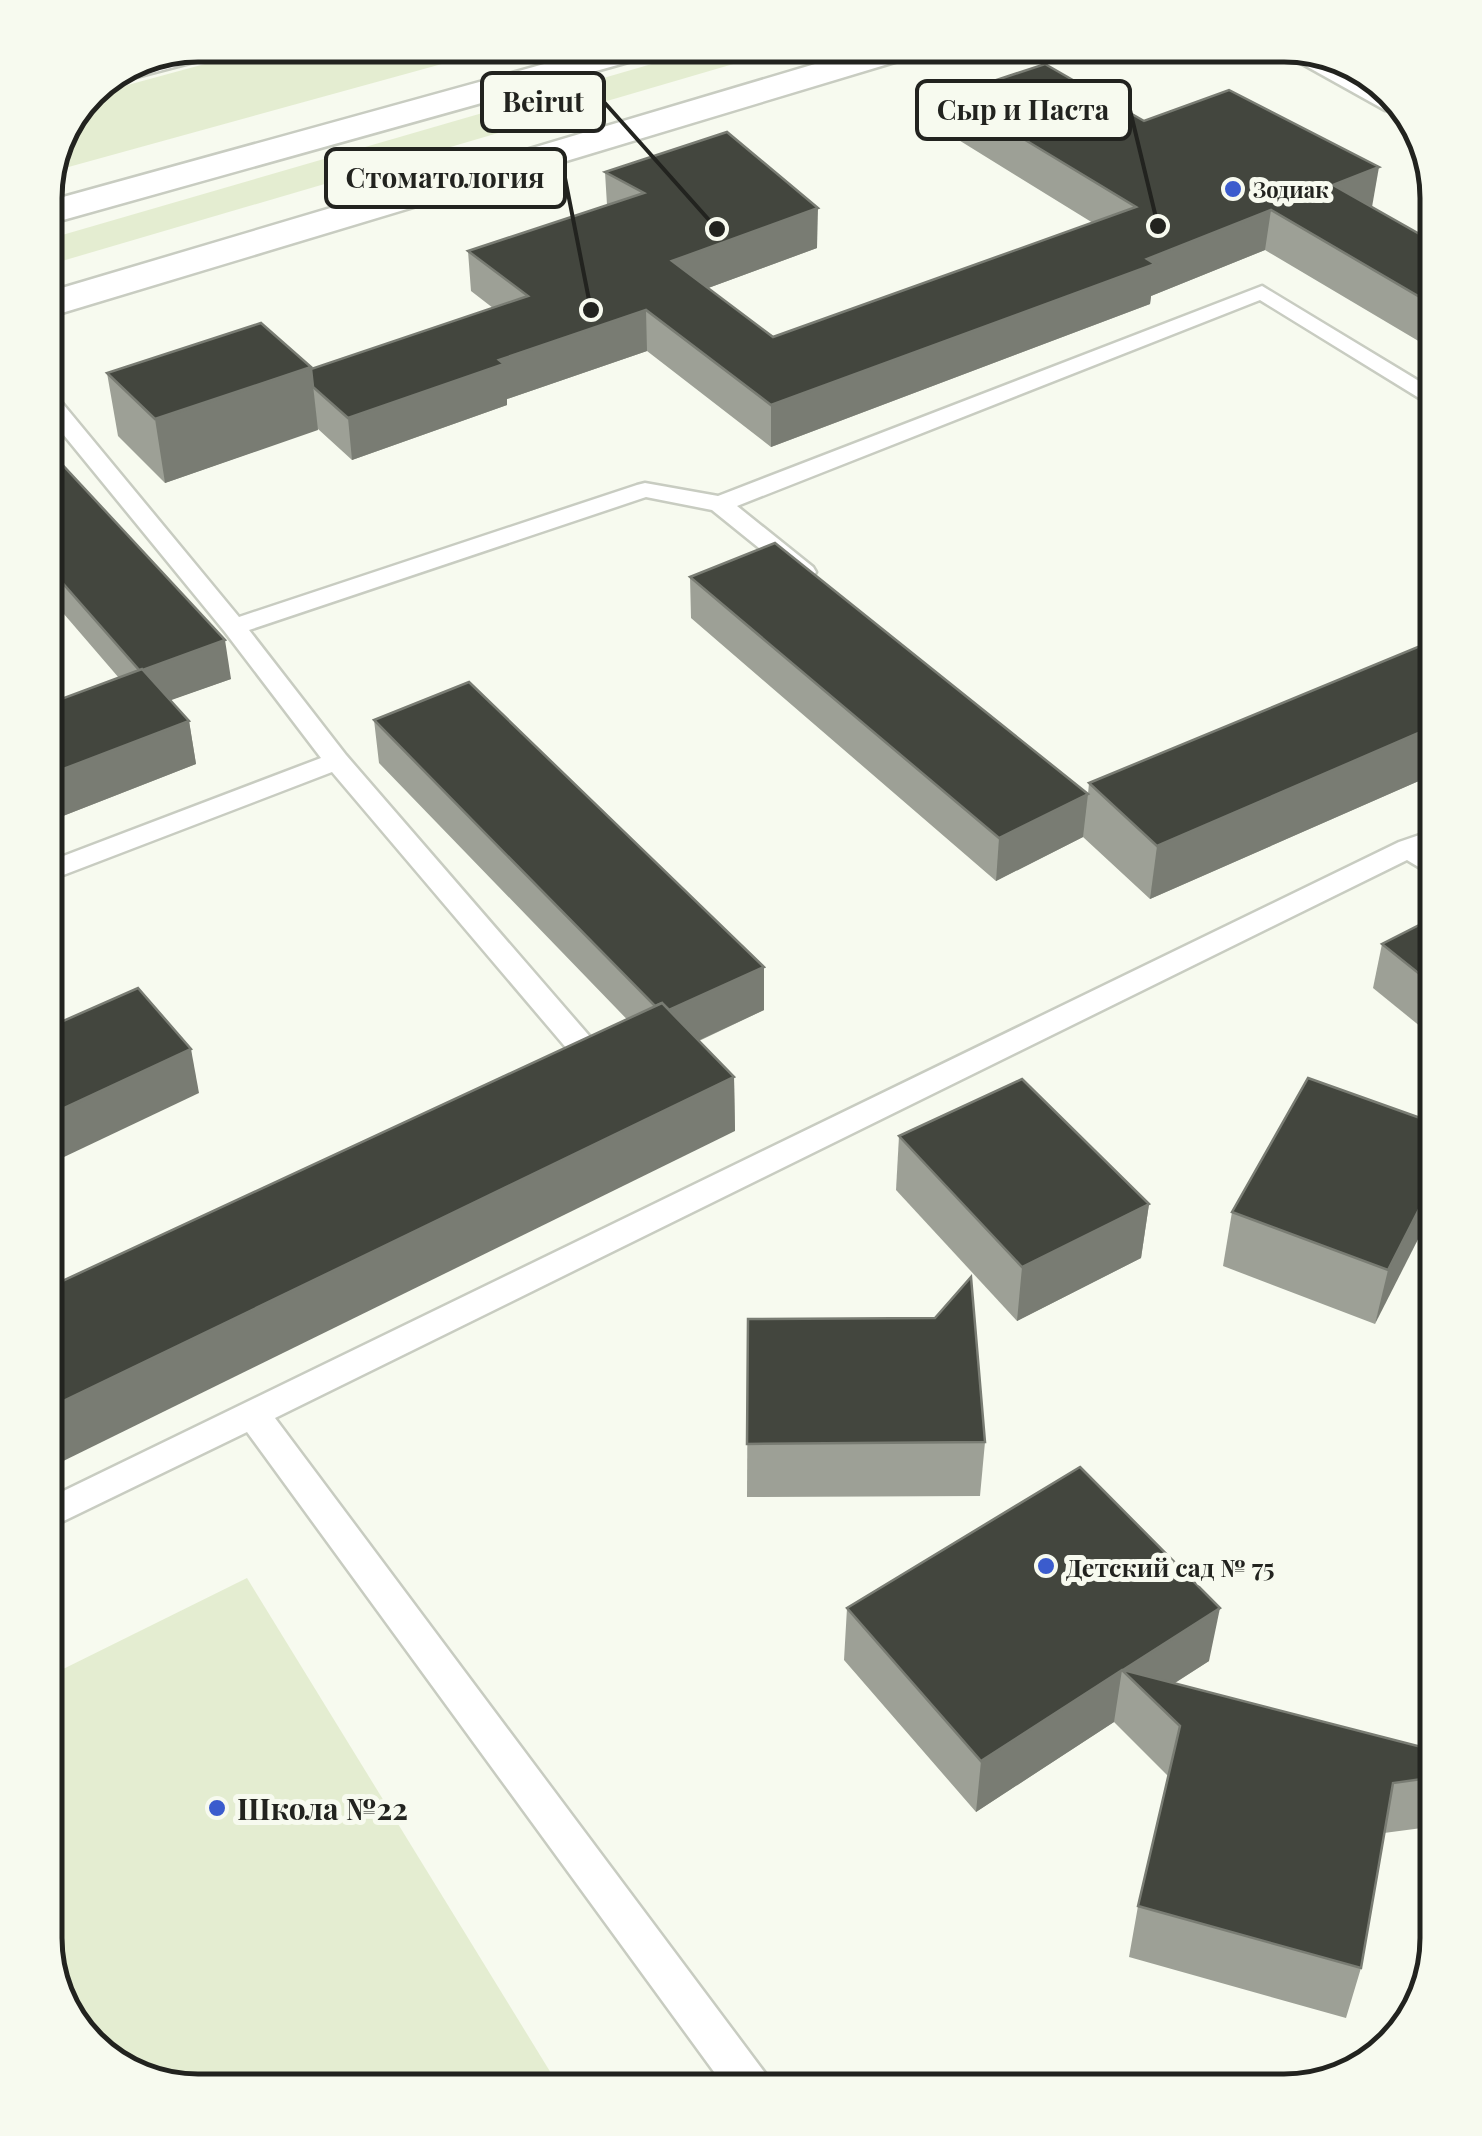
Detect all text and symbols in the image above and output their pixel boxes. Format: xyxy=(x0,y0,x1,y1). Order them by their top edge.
callout: Beirut xyxy=(482,73,604,131)
callout: Сыр и Паста xyxy=(917,81,1130,139)
text: Beirut xyxy=(502,82,584,119)
text: Сыр и Паста xyxy=(937,90,1110,127)
callout: Стоматология xyxy=(326,149,565,207)
text: Стоматология xyxy=(345,158,545,195)
place label: Зодиак xyxy=(1253,174,1329,204)
marker: Зодиак xyxy=(1222,178,1244,200)
place label: Детский сад № 75 xyxy=(1066,1550,1275,1583)
marker: Детский сад № 75 xyxy=(1035,1555,1057,1577)
place label: Школа №22 xyxy=(237,1788,408,1828)
marker: Школа №22 xyxy=(206,1797,228,1819)

